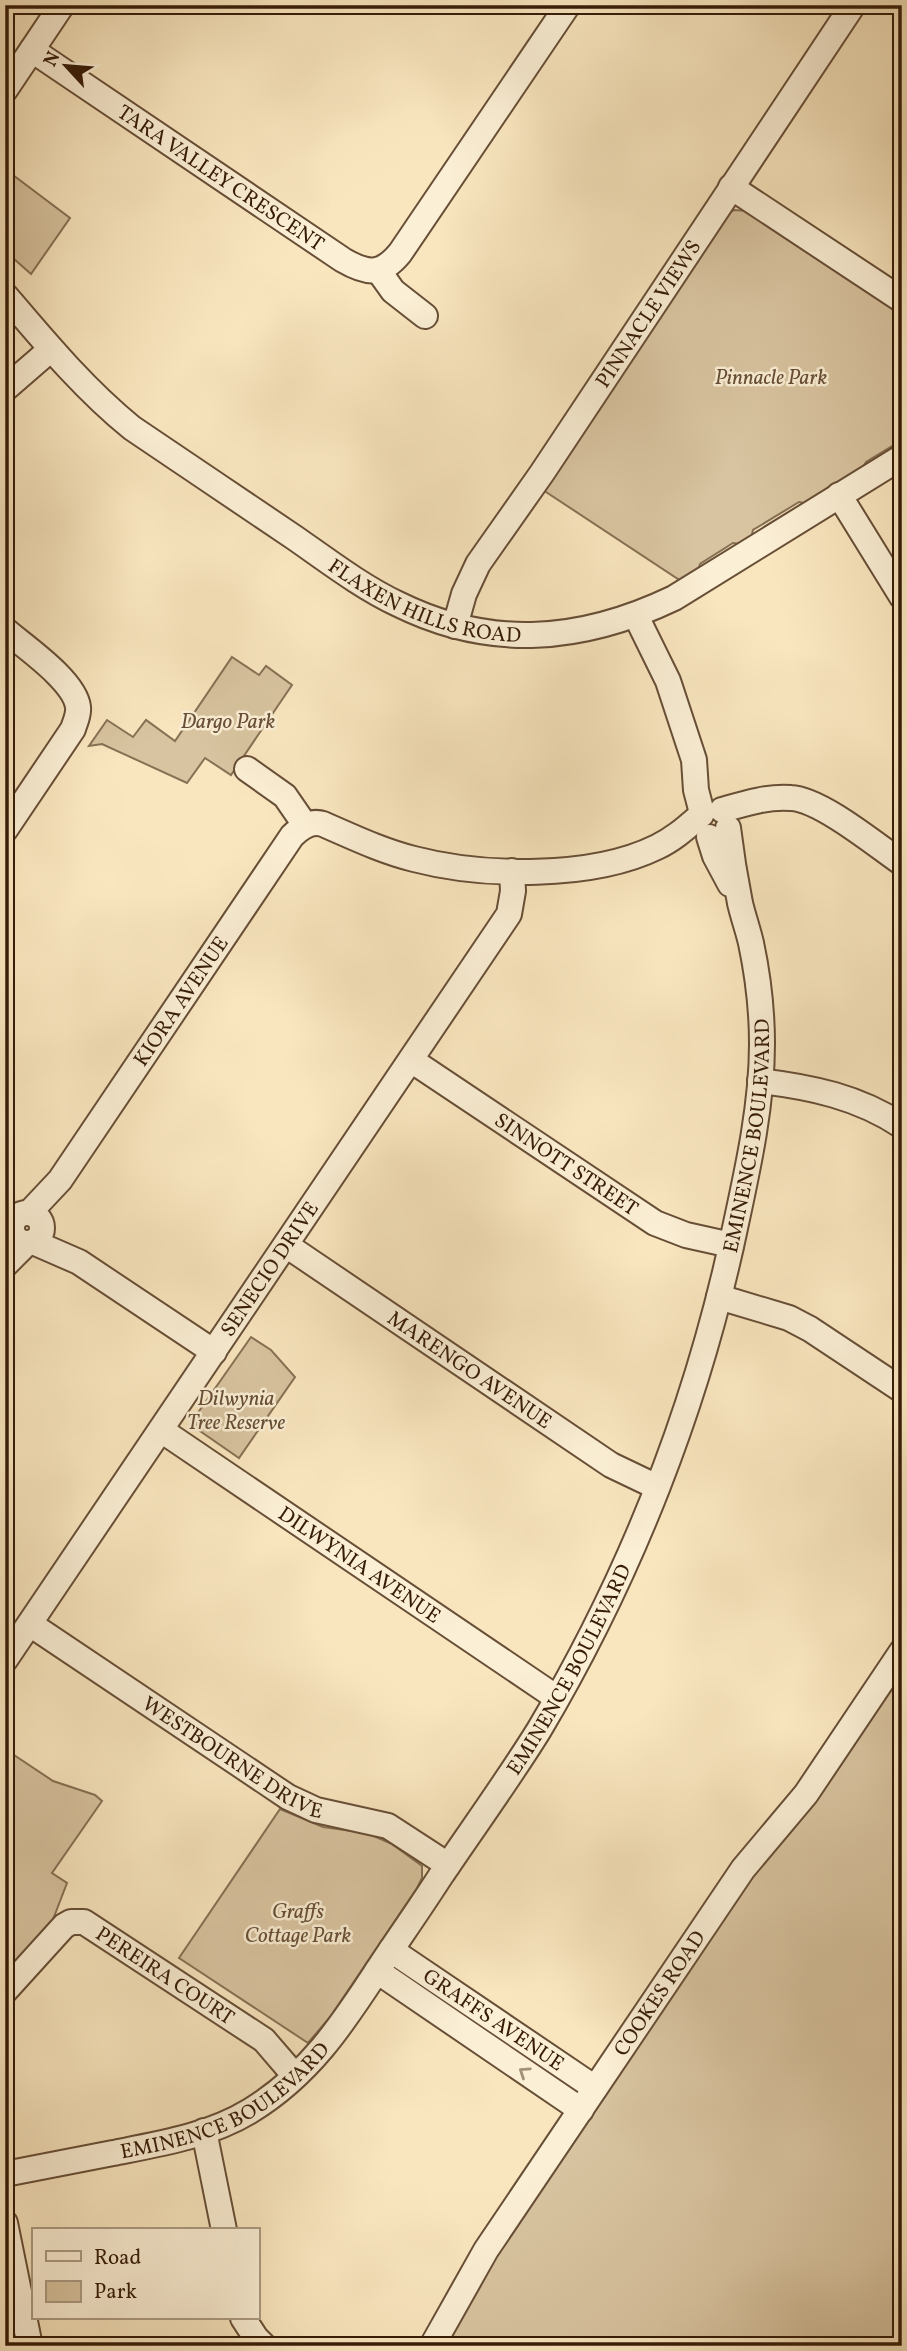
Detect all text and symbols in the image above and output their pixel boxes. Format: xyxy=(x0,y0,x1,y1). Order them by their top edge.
north arrow xyxy=(32,32,102,102)
text: N xyxy=(38,47,67,71)
street label: TARA VALLEY CRESCENT xyxy=(111,99,329,259)
street label: PINNACLE VIEWS xyxy=(589,235,709,394)
park label: Pinnacle Park xyxy=(715,364,827,393)
street label: FLAXEN HILLS ROAD xyxy=(322,553,522,651)
park label: Dargo Park xyxy=(181,708,276,737)
street label: KIORA AVENUE xyxy=(127,931,236,1073)
street label: EMINENCE BOULEVARD xyxy=(717,1018,778,1256)
street label: SINNOTT STREET xyxy=(488,1107,643,1224)
street label: SENECIO DRIVE xyxy=(214,1196,327,1343)
street label: MARENGO AVENUE xyxy=(381,1305,557,1437)
park label: Dilwynia Tree Reserve xyxy=(187,1385,285,1438)
street label: DILWYNIA AVENUE xyxy=(272,1500,446,1631)
street label: EMINENCE BOULEVARD xyxy=(501,1560,639,1781)
street label: WESTBOURNE DRIVE xyxy=(136,1690,325,1827)
park label: Graffs Cottage Park xyxy=(245,1898,352,1951)
street label: PEREIRA COURT xyxy=(89,1920,240,2033)
street label: COOKES ROAD xyxy=(608,1925,713,2063)
street label: GRAFFS AVENUE xyxy=(416,1962,569,2079)
street label: EMINENCE BOULEVARD xyxy=(118,2037,337,2167)
one-way arrow xyxy=(519,2068,532,2080)
legend xyxy=(32,2228,259,2320)
text: Road xyxy=(94,2244,141,2273)
text: Park xyxy=(94,2278,137,2307)

